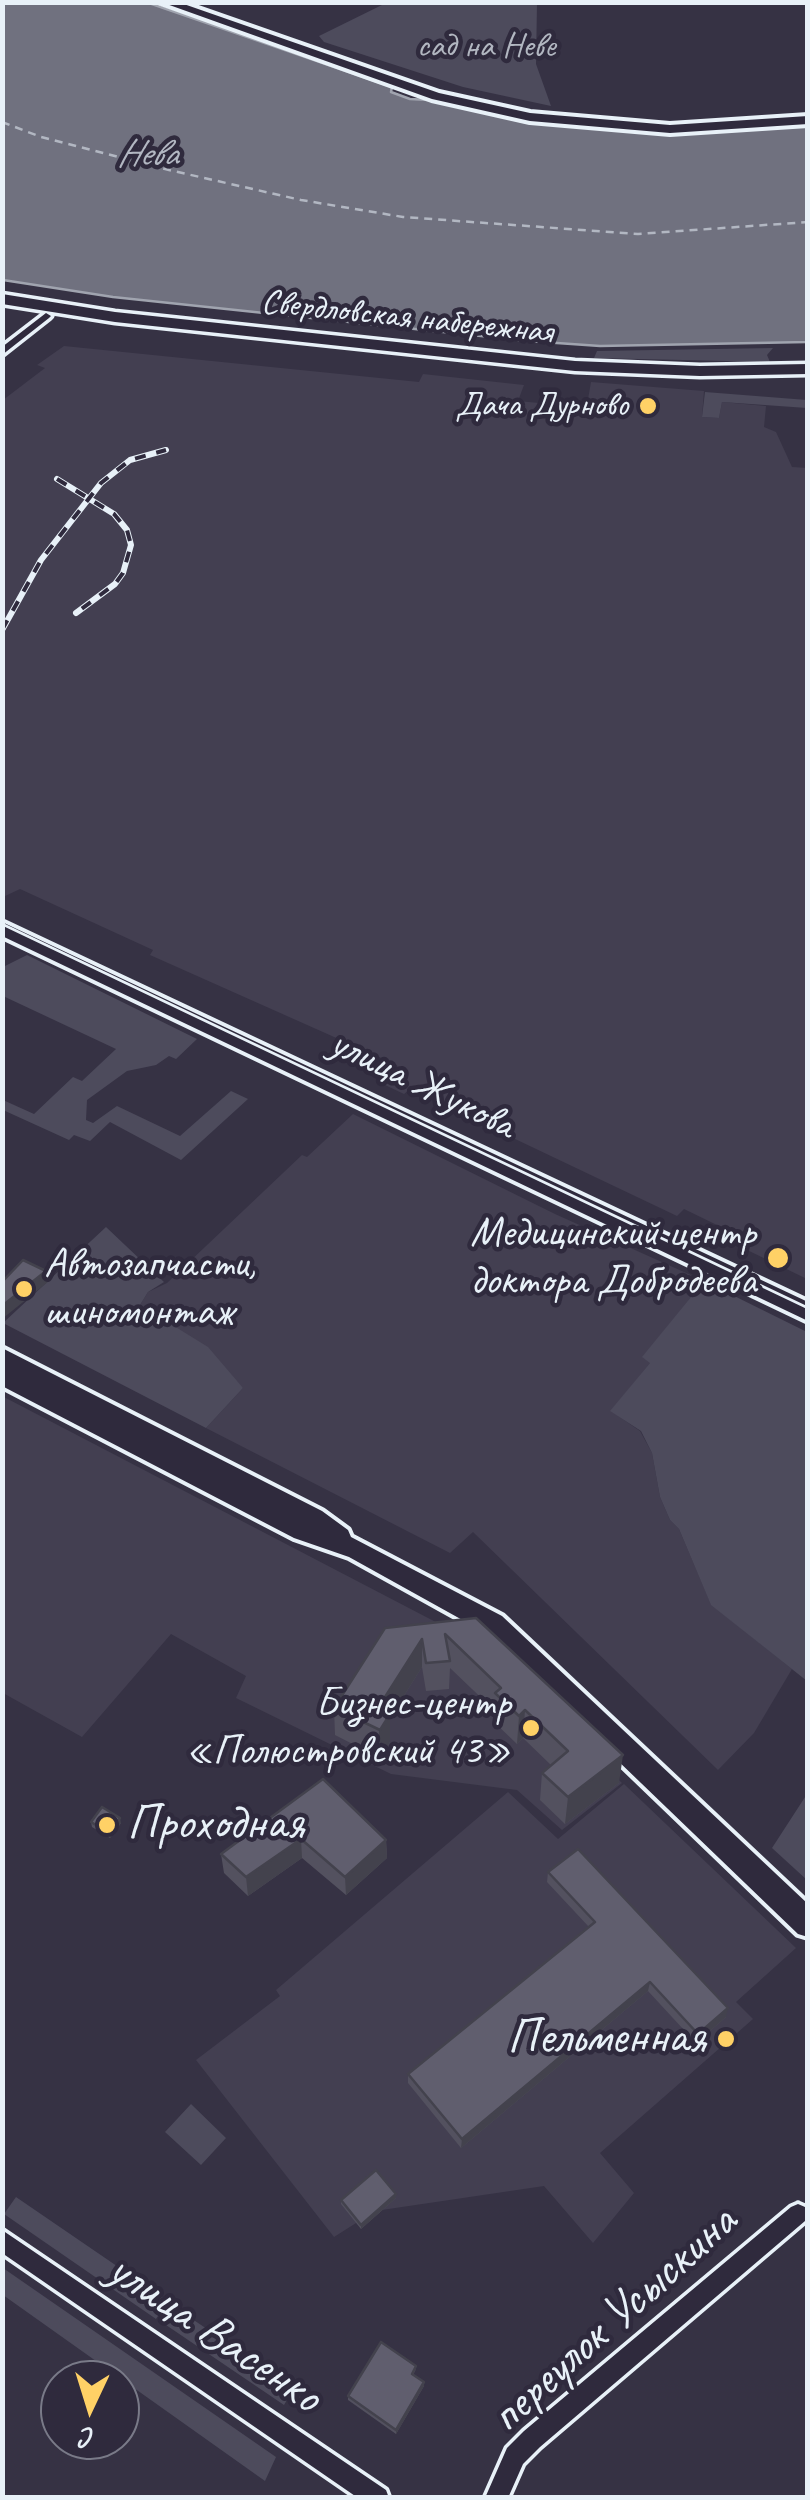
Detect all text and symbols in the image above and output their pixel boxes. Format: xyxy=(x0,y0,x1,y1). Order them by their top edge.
park label: сад на Неве xyxy=(417,26,555,68)
water label: Нева xyxy=(117,132,177,178)
street label: Свердловская набережная xyxy=(259,282,555,354)
place label: Дача Дурново xyxy=(455,385,628,427)
marker: Дача Дурново xyxy=(637,395,659,417)
street label: улица Жукова xyxy=(321,1019,523,1151)
place label: Медицинский центр доктора Добродеева xyxy=(470,1209,756,1308)
place label: Автозапчасти, шиномонтаж xyxy=(44,1240,256,1338)
marker: Медицинский центр доктора Добродеева xyxy=(765,1245,791,1271)
marker: Автозапчасти, шиномонтаж xyxy=(13,1278,35,1300)
place label: Бизнес-центр «Полюстровский 43» xyxy=(186,1679,511,1778)
marker: Бизнес-центр «Полюстровский 43» xyxy=(520,1717,542,1739)
place label: Проходная xyxy=(127,1795,304,1855)
marker: Проходная xyxy=(96,1814,118,1836)
place label: Пельменная xyxy=(507,2009,706,2069)
marker: Пельменная xyxy=(715,2028,737,2050)
street label: переулок Усыскина xyxy=(478,2193,750,2447)
street label: улица Васенко xyxy=(95,2240,333,2428)
north arrow xyxy=(40,2360,140,2460)
text: С xyxy=(80,2420,96,2456)

